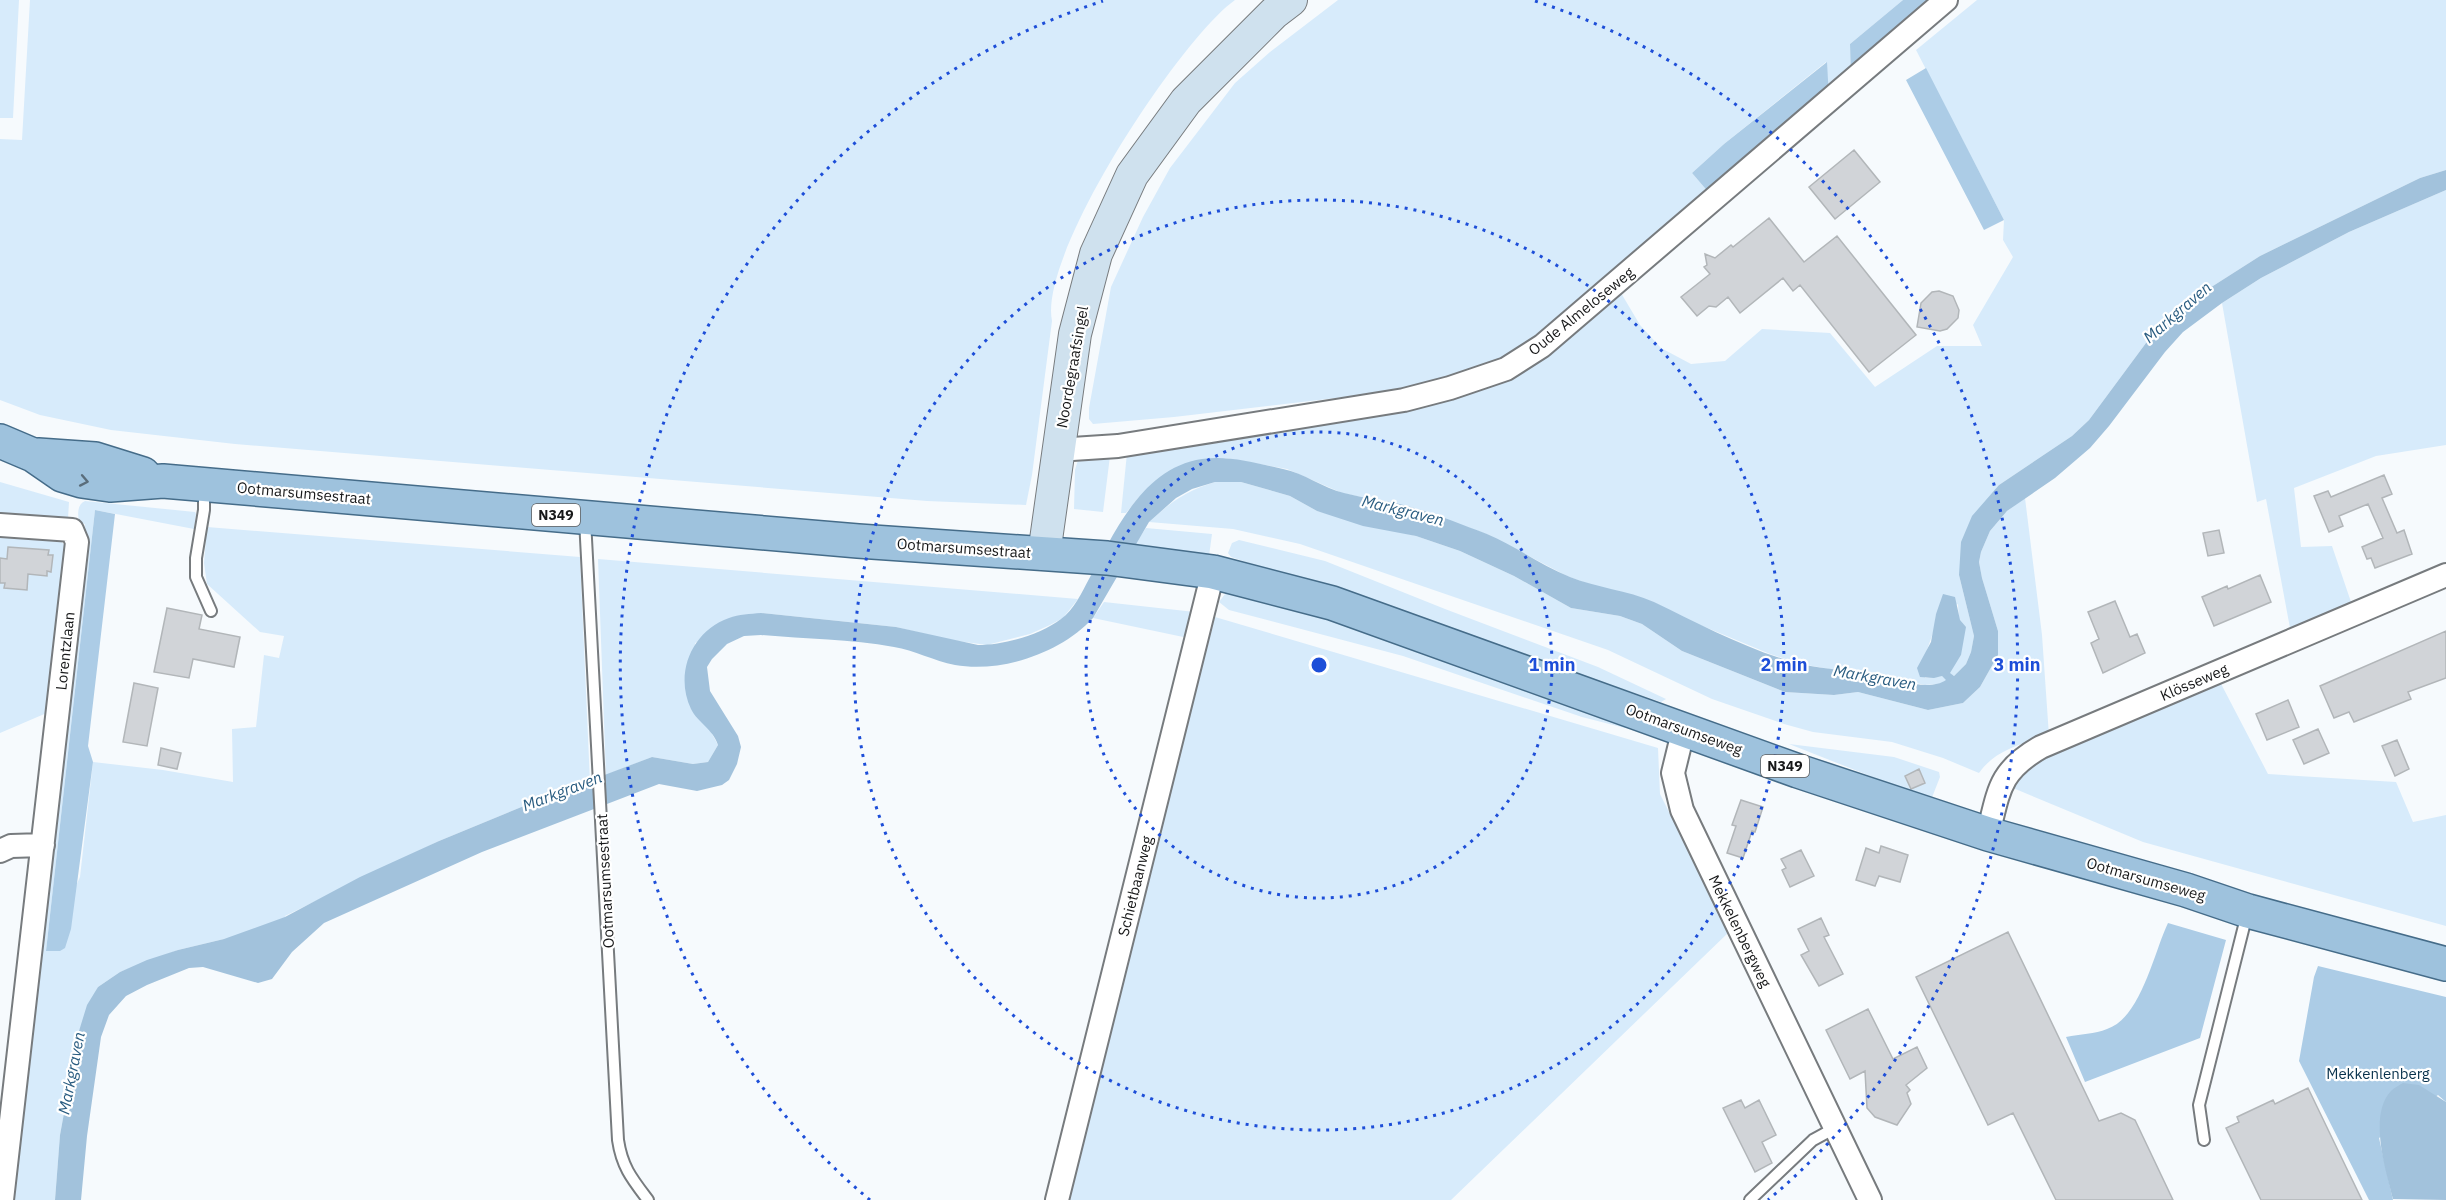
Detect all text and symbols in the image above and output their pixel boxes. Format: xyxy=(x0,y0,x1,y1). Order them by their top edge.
street label: Oude Almeloseweg xyxy=(1524,263,1638,359)
water label: Markgraven xyxy=(2139,277,2215,347)
street label: Noordegraafsingel xyxy=(1052,304,1092,430)
one-way arrow xyxy=(79,474,89,487)
street label: Ootmarsumsestraat xyxy=(236,478,372,508)
water label: Markgraven xyxy=(1360,490,1446,530)
road number: N349 xyxy=(532,504,580,526)
street label: Ootmarsumsestraat xyxy=(896,534,1032,562)
street label: Lorentzlaan xyxy=(51,611,79,691)
text: 1 min xyxy=(1528,653,1576,676)
text: 2 min xyxy=(1760,653,1808,676)
text: 3 min xyxy=(1993,653,2041,676)
centre of rings xyxy=(1309,655,1329,675)
street label: Klösseweg xyxy=(2157,659,2231,705)
water label: Markgraven xyxy=(1832,660,1918,694)
street label: Ootmarsumseweg xyxy=(1623,699,1745,759)
road number: N349 xyxy=(1761,755,1809,777)
water label: Markgraven xyxy=(519,767,605,815)
street label: Ootmarsumsestraat xyxy=(592,813,618,949)
street label: Schietbaanweg xyxy=(1113,834,1157,938)
street label: Ootmarsumseweg xyxy=(2084,853,2208,905)
street label: Mekkelenbergweg xyxy=(1705,872,1775,990)
water label: Markgraven xyxy=(53,1030,89,1116)
park label: Mekkenlenberg xyxy=(2326,1064,2430,1083)

